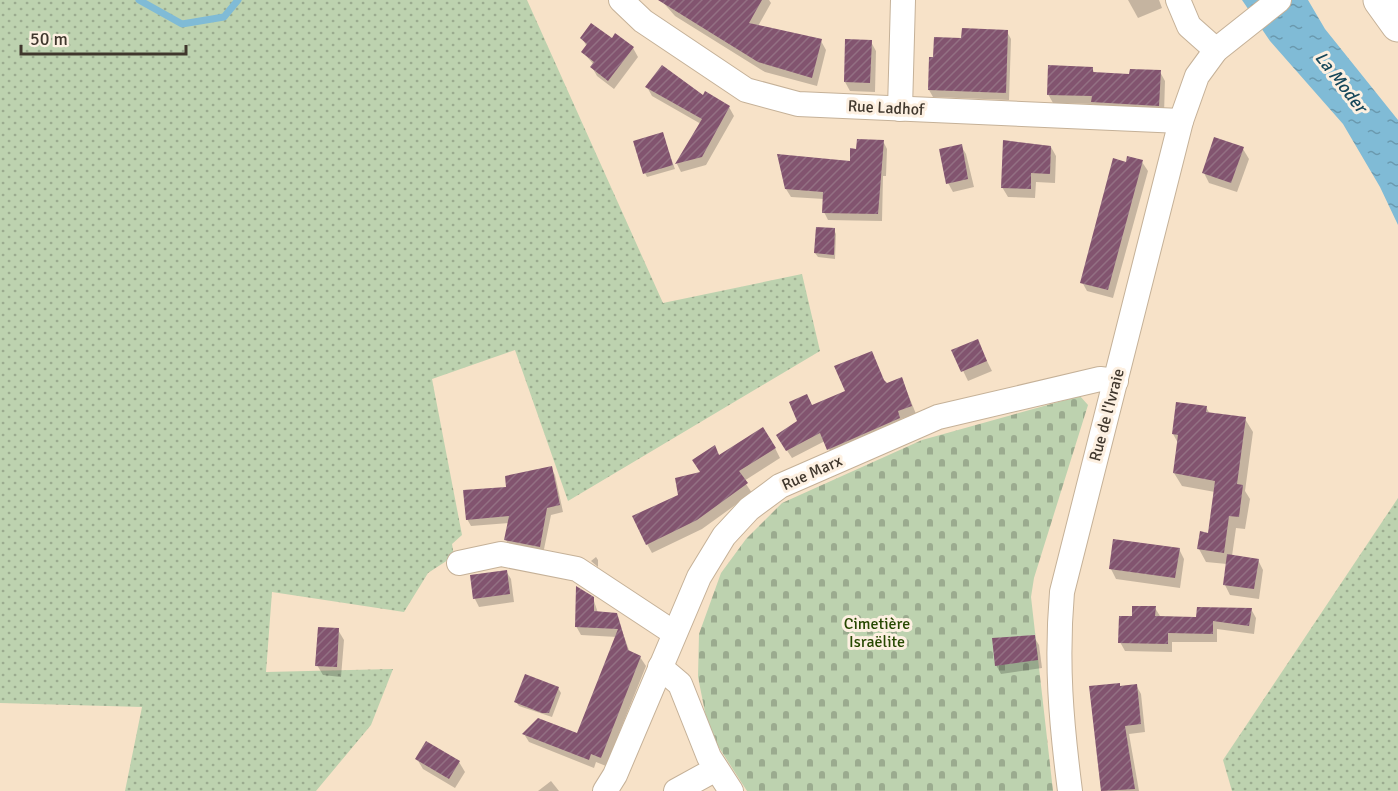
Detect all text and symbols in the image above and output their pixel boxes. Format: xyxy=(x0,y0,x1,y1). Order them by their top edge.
scale bar xyxy=(21,18,186,56)
text: 50 m xyxy=(30,28,68,50)
water label: La Moder xyxy=(1310,47,1373,119)
street label: Rue Ladhof xyxy=(847,96,925,120)
street label: Rue de l'Ivraie xyxy=(1085,366,1129,464)
street label: Rue Marx xyxy=(779,451,846,495)
park label: Cimetière Israëlite xyxy=(844,614,910,652)

